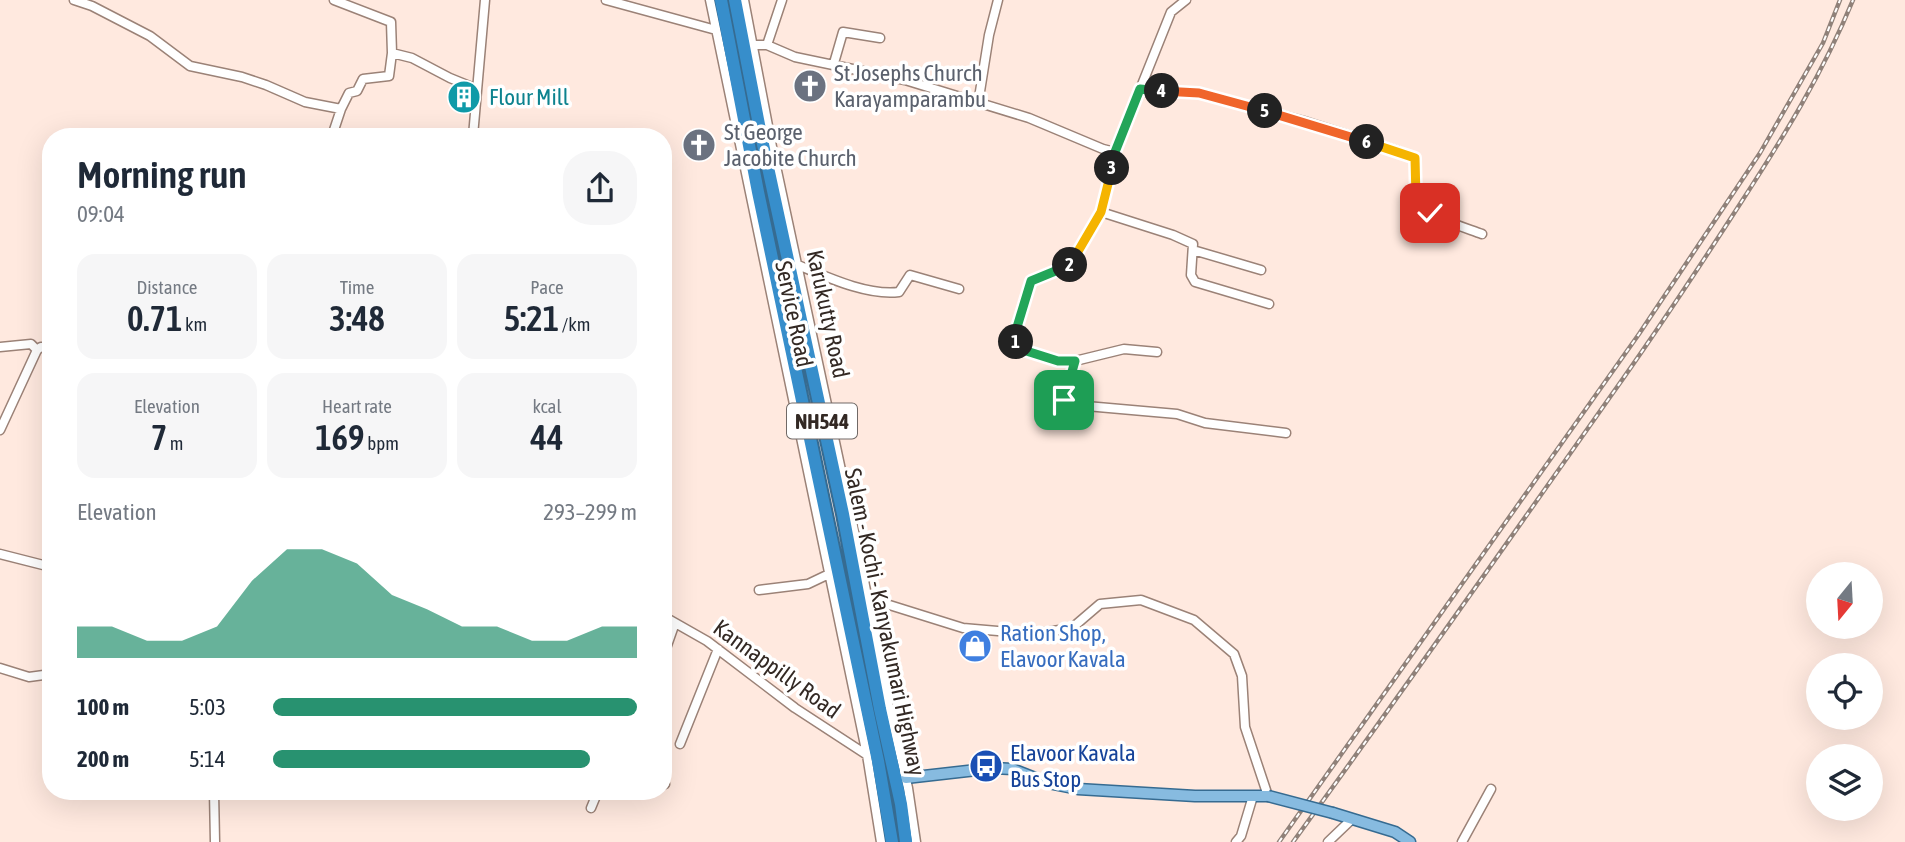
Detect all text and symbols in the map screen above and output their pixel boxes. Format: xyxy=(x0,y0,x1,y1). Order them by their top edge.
place label: St Josephs Church Karayamparambu xyxy=(834,60,986,112)
church icon: St Josephs Church Karayamparambu xyxy=(791,67,829,105)
pin: 4 xyxy=(1144,74,1180,108)
building icon: Flour Mill xyxy=(445,78,483,116)
text: 4 xyxy=(1157,79,1166,101)
place label: Flour Mill xyxy=(489,84,569,110)
pin: 5 xyxy=(1248,94,1282,128)
text: 5 xyxy=(1260,99,1269,121)
place label: St George Jacobite Church xyxy=(724,119,857,171)
pin: 6 xyxy=(1350,124,1384,160)
church icon: St George Jacobite Church xyxy=(680,126,718,164)
text: 6 xyxy=(1362,130,1371,152)
pin: 3 xyxy=(1094,150,1130,186)
button: share xyxy=(563,151,637,225)
text: Morning run xyxy=(77,153,247,196)
text: 3 xyxy=(1107,156,1116,178)
pin xyxy=(1400,183,1460,243)
icon: check xyxy=(1411,194,1449,232)
text: 09:04 xyxy=(77,201,125,227)
pin: 2 xyxy=(1052,247,1088,282)
street label: Karukutty Road xyxy=(802,248,854,380)
text: 2 xyxy=(1065,253,1074,275)
street label: Service Road xyxy=(770,259,818,369)
text: Distance xyxy=(137,276,197,298)
text: Time xyxy=(340,276,374,298)
text: Pace xyxy=(530,276,564,298)
text: 0.71 xyxy=(127,298,182,338)
text: 3:48 xyxy=(329,298,385,338)
text: 5:21 xyxy=(504,298,559,338)
text: km xyxy=(182,313,207,335)
text: /km xyxy=(559,313,590,335)
pin: 1 xyxy=(998,324,1034,360)
text: 1 xyxy=(1011,330,1020,352)
pin xyxy=(1034,370,1094,430)
icon: arrive xyxy=(1045,381,1083,419)
text: Elevation xyxy=(134,395,200,417)
text: Heart rate xyxy=(322,395,392,417)
text: kcal xyxy=(533,395,561,417)
road number: NH544 xyxy=(787,404,857,438)
text: 7 xyxy=(151,417,167,457)
text: 169 xyxy=(315,417,365,457)
text: 44 xyxy=(531,417,563,457)
text: m xyxy=(167,432,183,454)
text: bpm xyxy=(365,432,399,454)
street label: Salem - Kochi - Kanyakumari Highway xyxy=(840,466,930,778)
text: Elevation xyxy=(77,499,157,525)
text: 293–299 m xyxy=(543,499,637,525)
north arrow xyxy=(1806,562,1883,639)
map controls xyxy=(1806,562,1883,821)
street label: Kannappilly Road xyxy=(709,614,845,724)
place label: Ration Shop, Elavoor Kavala xyxy=(1000,620,1126,672)
shop icon: Ration Shop, Elavoor Kavala xyxy=(956,627,994,665)
button: locate xyxy=(1806,653,1883,730)
text: 100 m xyxy=(77,694,129,720)
text: 5:03 xyxy=(189,694,226,720)
place label: Elavoor Kavala Bus Stop xyxy=(1010,740,1136,792)
button: layers xyxy=(1806,744,1883,821)
text: 200 m xyxy=(77,746,129,772)
text: 5:14 xyxy=(189,746,226,772)
bus stop icon: Elavoor Kavala Bus Stop xyxy=(967,747,1005,785)

